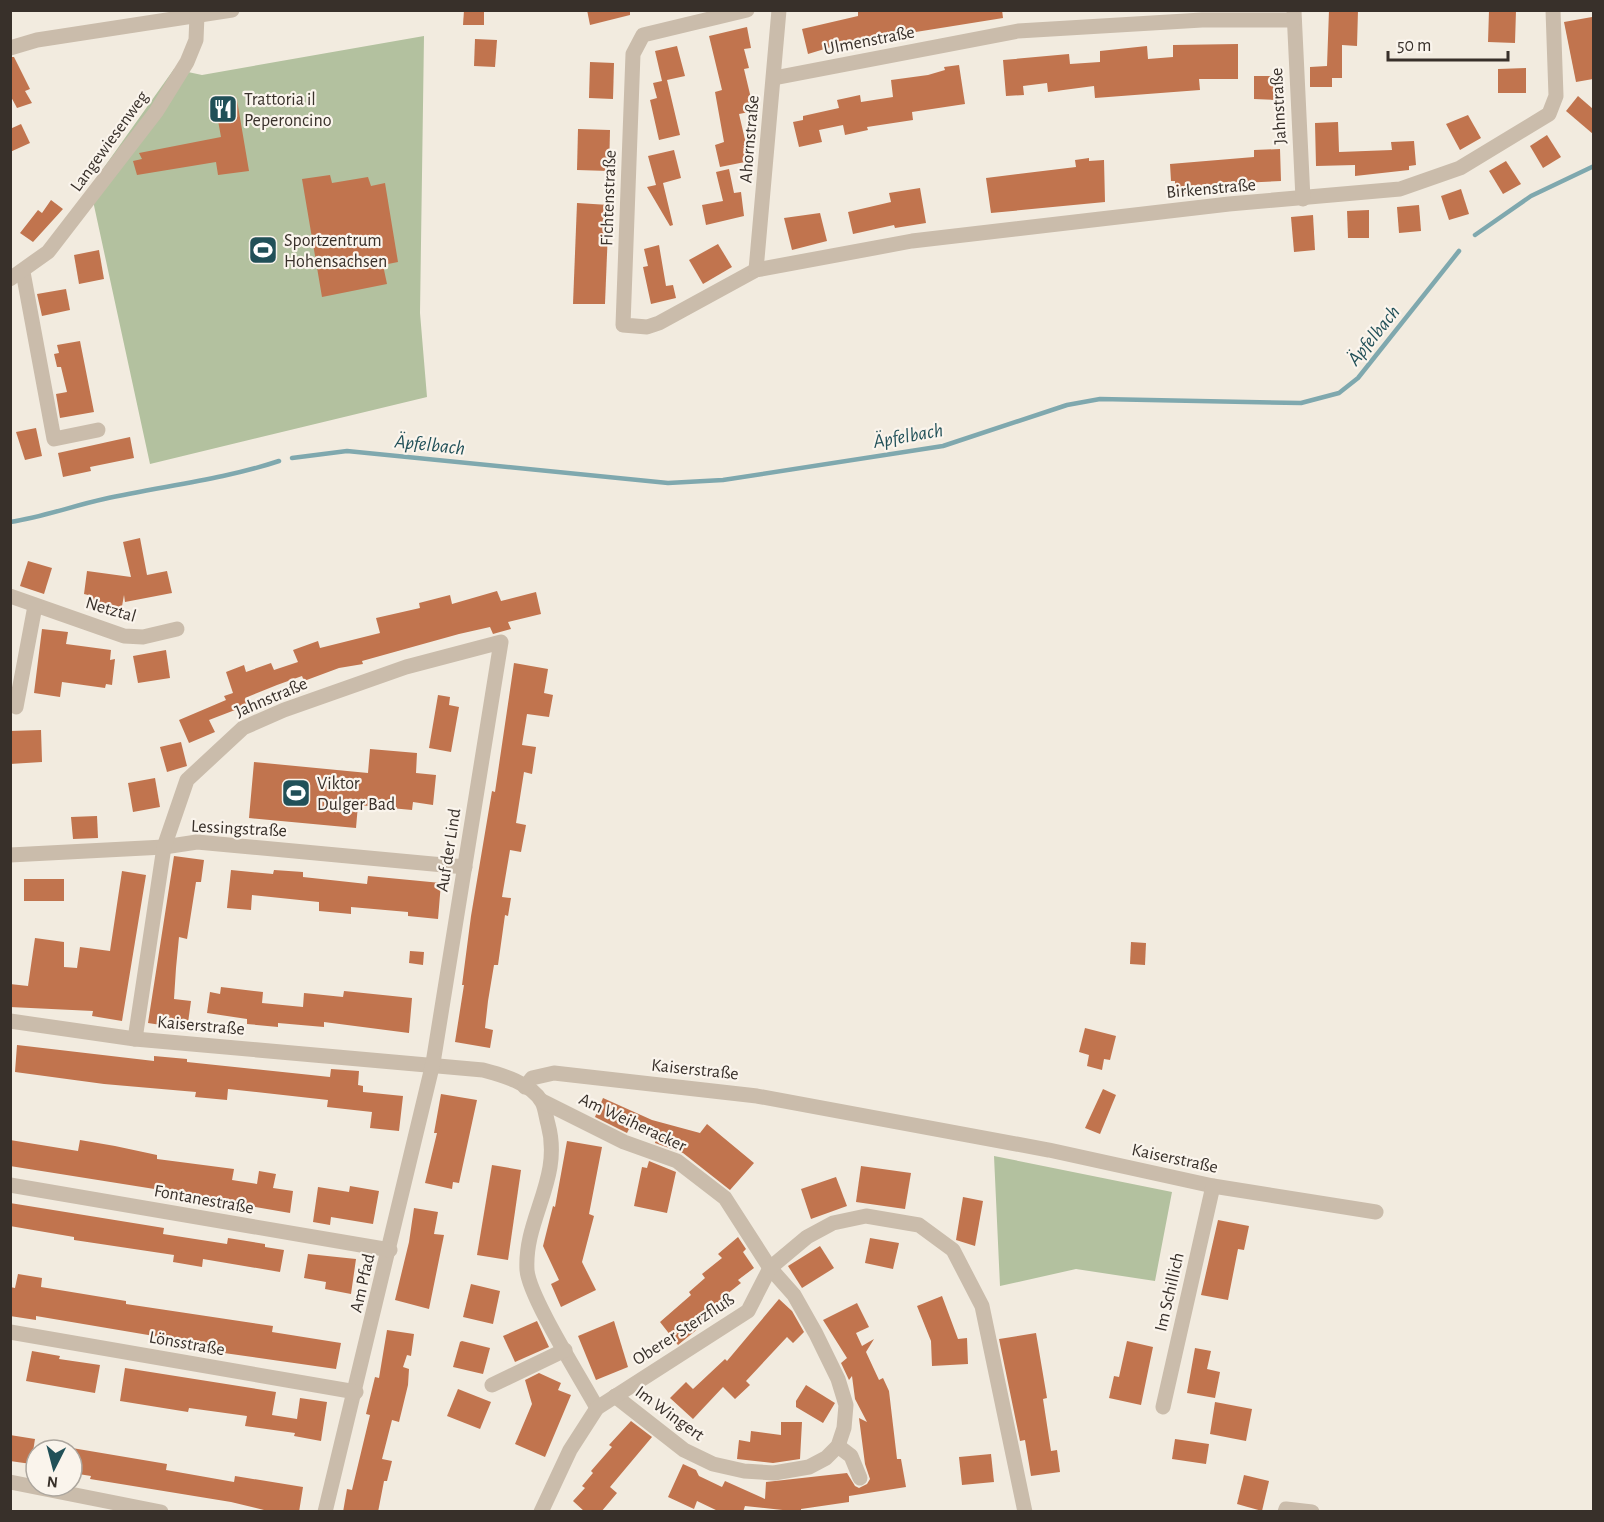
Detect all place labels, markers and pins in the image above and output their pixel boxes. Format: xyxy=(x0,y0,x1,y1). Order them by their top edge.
place label: Trattoria il Peperoncino xyxy=(244,91,332,130)
restaurant icon: Trattoria il Peperoncino xyxy=(207,93,239,125)
place label: Sportzentrum Hohensachsen xyxy=(284,232,387,271)
sports icon: Sportzentrum Hohensachsen xyxy=(247,234,279,266)
place label: Viktor Dulger Bad xyxy=(317,775,395,814)
sports icon: Viktor Dulger Bad xyxy=(280,777,312,809)

